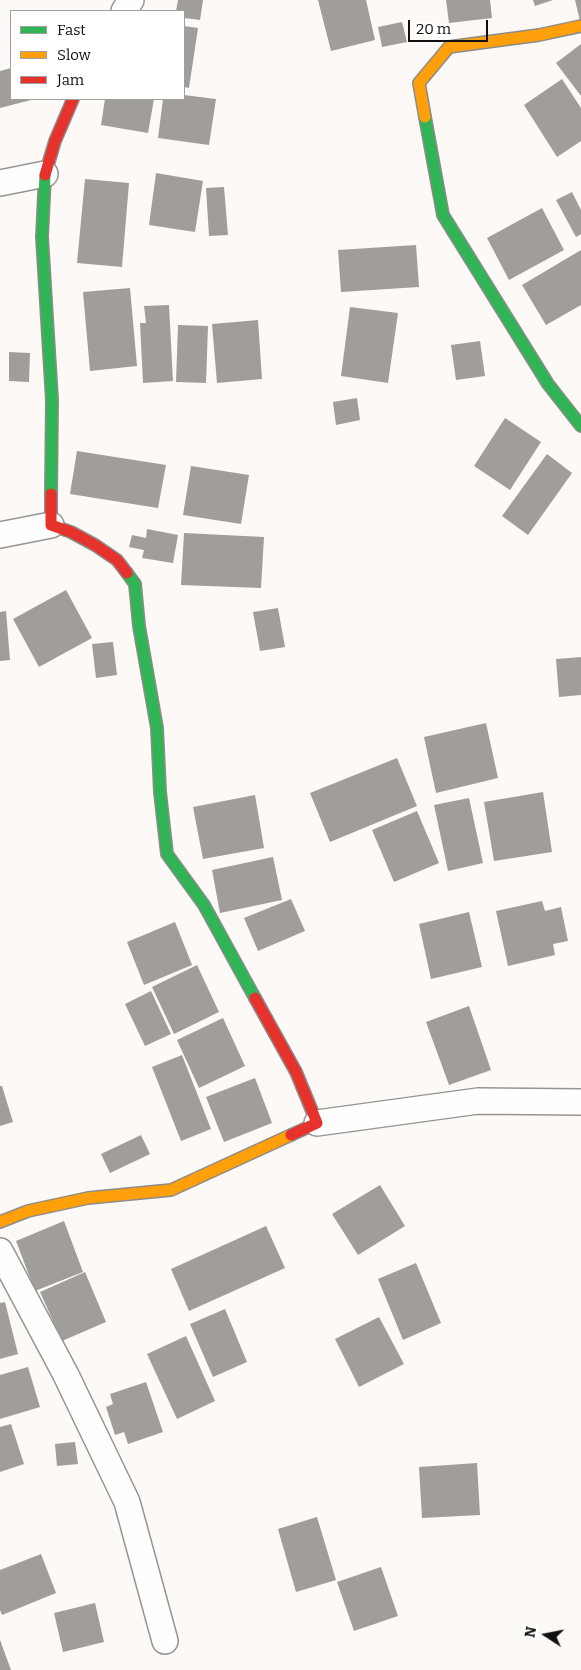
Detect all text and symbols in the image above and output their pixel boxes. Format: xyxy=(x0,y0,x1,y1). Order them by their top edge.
legend xyxy=(10,10,185,100)
scale bar xyxy=(411,10,491,42)
text: 20 m xyxy=(416,20,451,38)
text: Fast xyxy=(57,21,86,39)
text: Slow xyxy=(57,46,91,64)
text: Jam xyxy=(57,71,84,89)
north arrow xyxy=(521,1610,571,1660)
text: N xyxy=(521,1625,540,1639)

